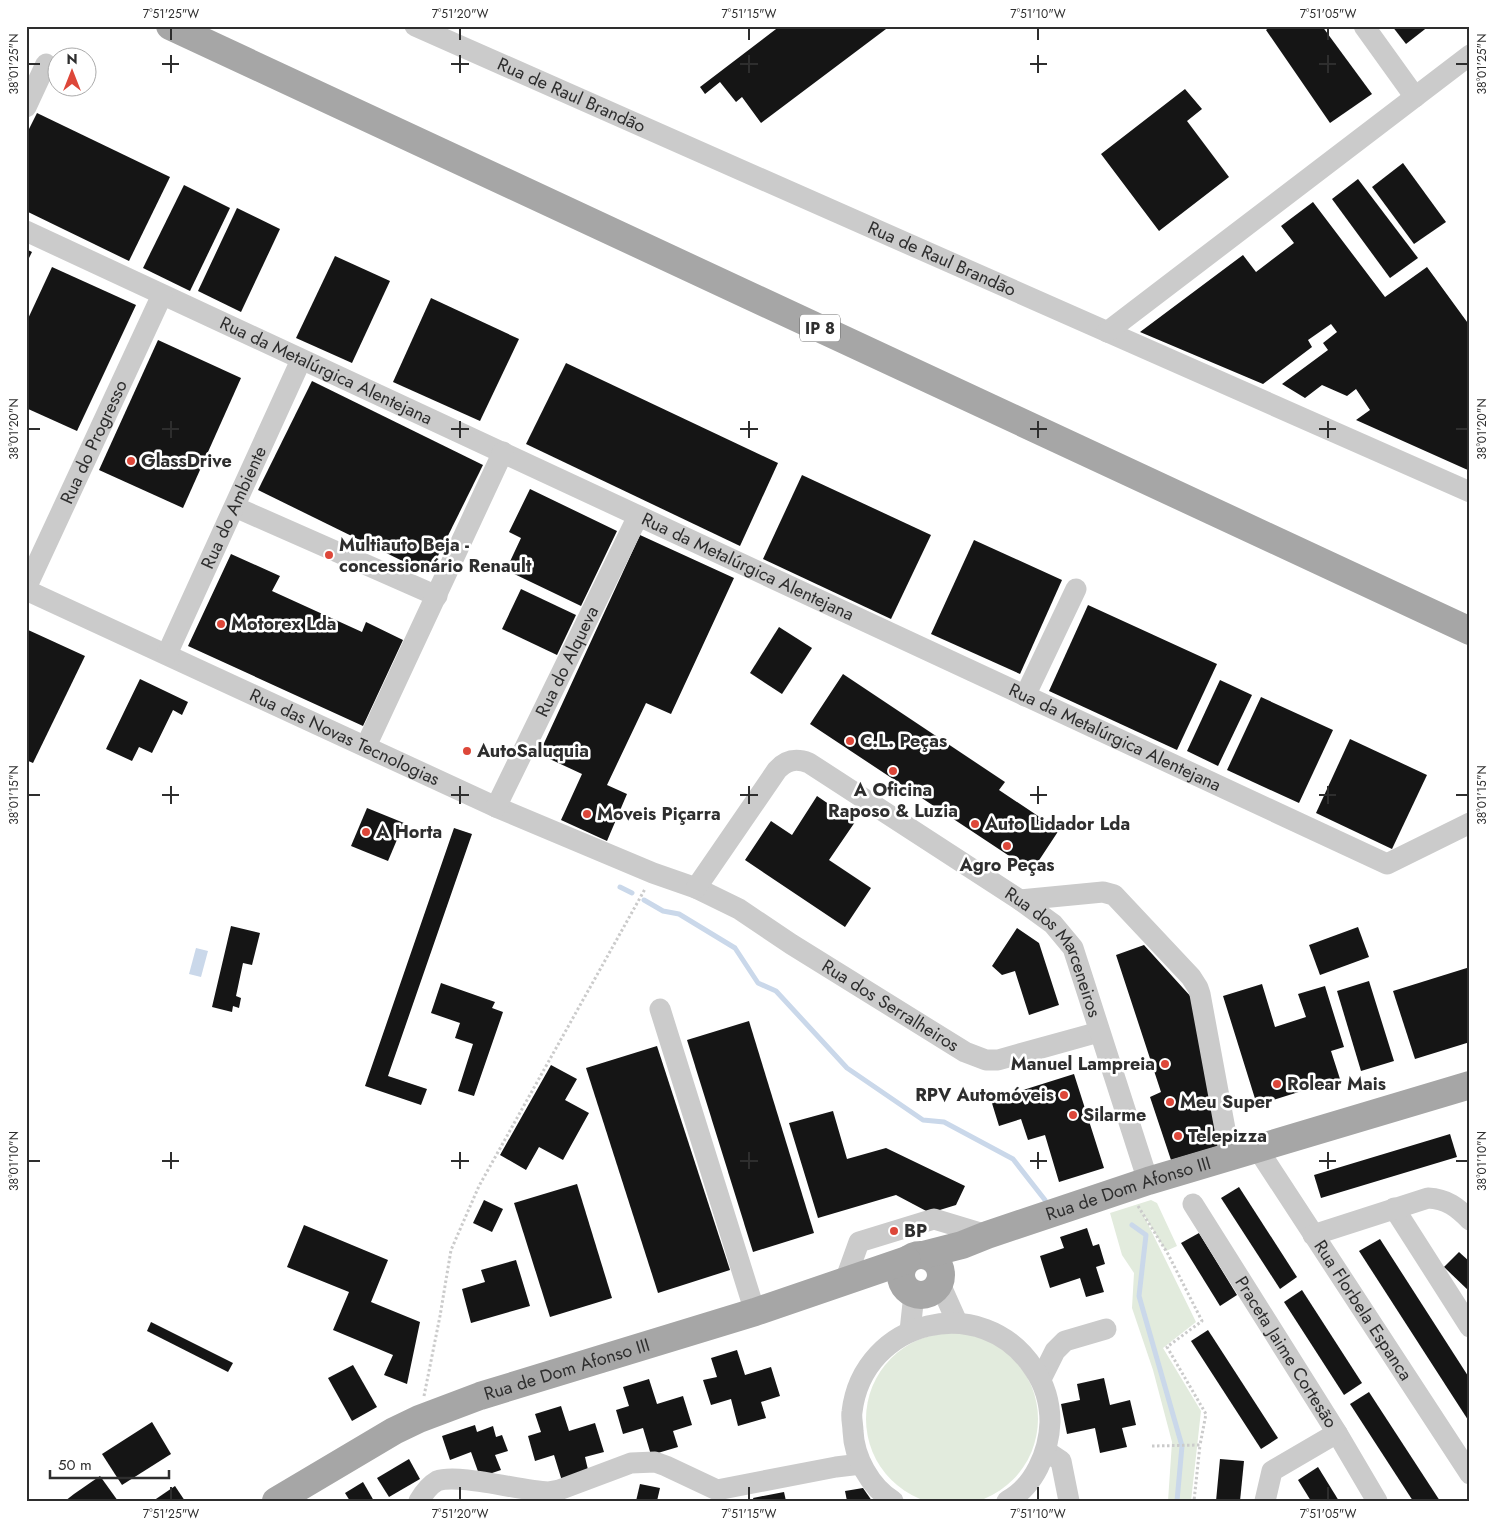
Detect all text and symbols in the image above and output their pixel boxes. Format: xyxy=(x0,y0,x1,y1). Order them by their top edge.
text: 7°51'25"W xyxy=(143,5,199,23)
text: 7°51'20"W xyxy=(432,5,488,23)
text: 7°51'15"W xyxy=(722,5,777,23)
text: 7°51'10"W xyxy=(1010,5,1066,23)
text: 7°51'05"W xyxy=(1300,5,1356,23)
text: 38°01'25"N xyxy=(5,34,23,94)
text: 38°01'25"N xyxy=(1473,34,1491,94)
north arrow xyxy=(48,48,98,98)
text: N xyxy=(66,49,78,69)
street label: Rua de Raul Brandão xyxy=(493,51,650,139)
street label: Rua de Raul Brandão xyxy=(864,215,1020,303)
street label: Rua da Metalúrgica Alentejana xyxy=(216,310,437,431)
road number: IP 8 xyxy=(800,314,840,342)
street label: Rua do Progresso xyxy=(54,375,134,508)
text: 38°01'20"N xyxy=(5,398,23,460)
text: 38°01'20"N xyxy=(1473,398,1491,460)
street label: Rua do Ambiente xyxy=(194,442,273,573)
place label: GlassDrive xyxy=(141,448,232,474)
marker: GlassDrive xyxy=(125,455,137,467)
street label: Rua da Metalúrgica Alentejana xyxy=(637,506,858,627)
place label: Multiauto Beja - concessionário Renault xyxy=(339,532,532,579)
marker: Multiauto Beja - concessionário Renault xyxy=(323,549,335,561)
street label: Rua do Alqueva xyxy=(529,602,605,721)
place label: Motorex Lda xyxy=(231,611,336,637)
marker: Motorex Lda xyxy=(215,618,227,630)
street label: Rua da Metalúrgica Alentejana xyxy=(1004,677,1225,798)
street label: Rua das Novas Tecnologias xyxy=(245,682,444,792)
place label: C.L. Peças xyxy=(860,728,947,754)
marker: C.L. Peças xyxy=(844,735,856,747)
place label: AutoSaluquia xyxy=(476,738,589,764)
marker: AutoSaluquia xyxy=(461,745,473,757)
text: 38°01'15"N xyxy=(5,765,23,825)
marker: A Oficina Raposo & Luzia xyxy=(887,765,899,777)
text: 38°01'15"N xyxy=(1473,765,1491,825)
place label: A Oficina Raposo & Luzia xyxy=(828,777,958,824)
place label: Moveis Piçarra xyxy=(597,801,721,827)
marker: Moveis Piçarra xyxy=(581,808,593,820)
place label: Auto Lidador Lda xyxy=(984,811,1130,837)
marker: Auto Lidador Lda xyxy=(969,818,981,830)
place label: A Horta xyxy=(375,819,442,845)
marker: A Horta xyxy=(360,826,372,838)
marker: Agro Peças xyxy=(1001,840,1013,852)
place label: Agro Peças xyxy=(958,852,1055,878)
street label: Rua dos Marceneiros xyxy=(1000,880,1107,1021)
street label: Rua dos Serralheiros xyxy=(817,953,964,1058)
place label: Manuel Lampreia xyxy=(1011,1051,1155,1077)
marker: Manuel Lampreia xyxy=(1159,1058,1171,1070)
place label: Rolear Mais xyxy=(1287,1071,1386,1097)
marker: Rolear Mais xyxy=(1271,1078,1283,1090)
place label: RPV Automóveis xyxy=(915,1082,1054,1108)
marker: RPV Automóveis xyxy=(1058,1089,1070,1101)
place label: Meu Super xyxy=(1180,1089,1273,1115)
marker: Meu Super xyxy=(1164,1096,1176,1108)
place label: Silarme xyxy=(1083,1102,1146,1128)
marker: Silarme xyxy=(1067,1109,1079,1121)
place label: Telepizza xyxy=(1188,1123,1267,1149)
marker: Telepizza xyxy=(1172,1130,1184,1142)
text: 38°01'10"N xyxy=(5,1131,23,1191)
text: 38°01'10"N xyxy=(1473,1131,1491,1191)
street label: Rua de Dom Afonso III xyxy=(1042,1150,1214,1227)
place label: BP xyxy=(904,1218,927,1244)
marker: BP xyxy=(888,1225,900,1237)
street label: Rua Florbela Espanca xyxy=(1308,1235,1419,1386)
street label: Praceta Jaime Cortesão xyxy=(1229,1271,1344,1433)
street label: Rua de Dom Afonso III xyxy=(481,1332,653,1407)
scale bar xyxy=(50,1447,169,1479)
text: 50 m xyxy=(58,1454,92,1476)
text: 7°51'25"W xyxy=(143,1505,199,1523)
text: 7°51'20"W xyxy=(432,1505,488,1523)
text: 7°51'15"W xyxy=(722,1505,777,1523)
text: 7°51'10"W xyxy=(1010,1505,1066,1523)
text: 7°51'05"W xyxy=(1300,1505,1356,1523)

